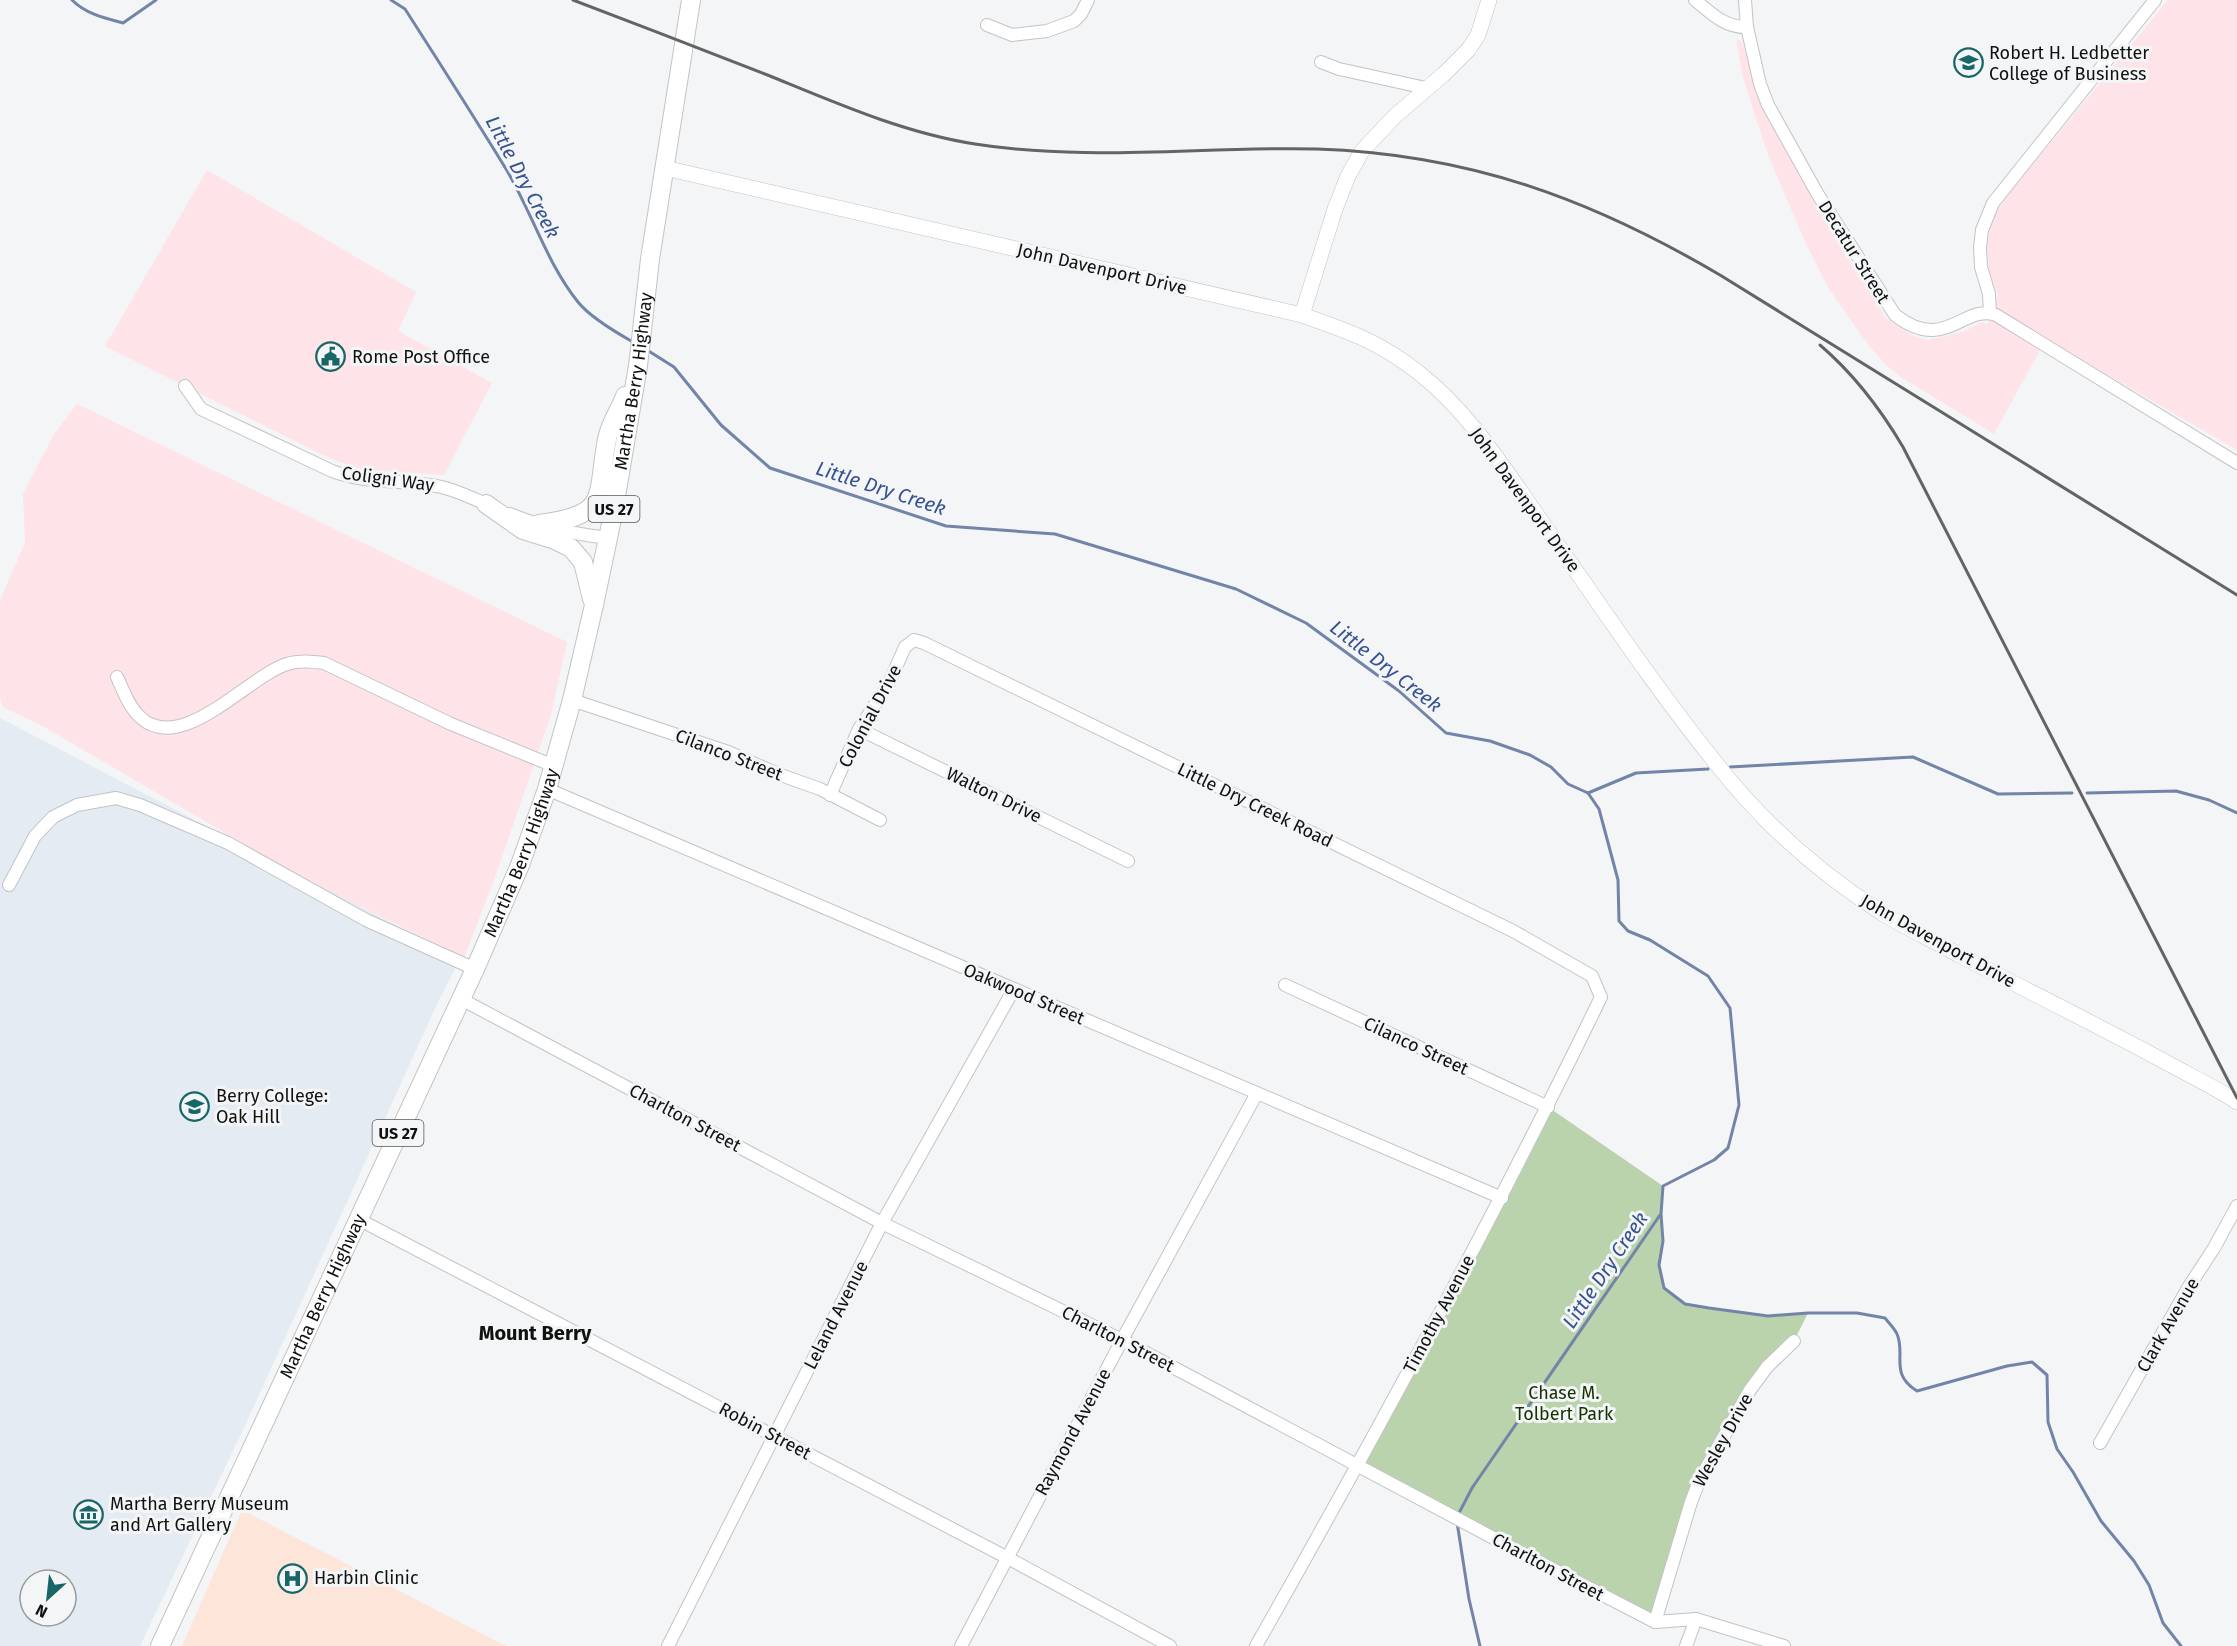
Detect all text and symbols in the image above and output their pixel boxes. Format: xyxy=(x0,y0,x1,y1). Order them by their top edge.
place label: Robert H. Ledbetter College of Business xyxy=(1989,42,2149,85)
school or university icon: Robert H. Ledbetter College of Business xyxy=(1952,47,1984,79)
water label: Little Dry Creek xyxy=(481,112,565,242)
street label: Decatur Street xyxy=(1814,196,1895,308)
street label: John Davenport Drive xyxy=(1015,239,1189,299)
street label: Martha Berry Highway xyxy=(610,291,657,472)
public building icon: Rome Post Office xyxy=(315,341,347,373)
place label: Rome Post Office xyxy=(352,346,490,368)
street label: John Davenport Drive xyxy=(1465,423,1585,577)
water label: Little Dry Creek xyxy=(813,456,949,520)
street label: Coligni Way xyxy=(340,462,436,496)
road number: US 27 xyxy=(588,496,640,522)
water label: Little Dry Creek xyxy=(1325,615,1447,717)
street label: Colonial Drive xyxy=(834,661,906,771)
street label: Cilanco Street xyxy=(672,724,786,786)
street label: Little Dry Creek Road xyxy=(1174,758,1336,852)
street label: Walton Drive xyxy=(943,762,1045,828)
street label: Martha Berry Highway xyxy=(479,766,563,941)
street label: John Davenport Drive xyxy=(1857,889,2019,993)
street label: Oakwood Street xyxy=(960,959,1088,1030)
street label: Cilanco Street xyxy=(1360,1012,1472,1080)
street label: Charlton Street xyxy=(625,1079,745,1157)
place label: Berry College: Oak Hill xyxy=(216,1085,328,1128)
school or university icon: Berry College: Oak Hill xyxy=(179,1090,211,1122)
road number: US 27 xyxy=(372,1120,424,1146)
water label: Little Dry Creek xyxy=(1557,1207,1653,1333)
street label: Martha Berry Highway xyxy=(275,1210,371,1382)
street label: Timothy Avenue xyxy=(1399,1251,1479,1377)
street label: Leland Avenue xyxy=(799,1257,873,1373)
street label: Clark Avenue xyxy=(2132,1274,2204,1376)
street label: Charlton Street xyxy=(1058,1301,1178,1377)
district label: Mount Berry xyxy=(479,1321,592,1345)
street label: Raymond Avenue xyxy=(1030,1365,1116,1499)
park label: Chase M. Tolbert Park xyxy=(1515,1382,1614,1425)
street label: Wesley Drive xyxy=(1688,1389,1758,1491)
street label: Robin Street xyxy=(715,1398,815,1465)
place label: Martha Berry Museum and Art Gallery xyxy=(110,1493,289,1536)
museum icon: Martha Berry Museum and Art Gallery xyxy=(73,1498,105,1530)
street label: Charlton Street xyxy=(1488,1528,1608,1606)
hospital icon: Harbin Clinic xyxy=(277,1562,309,1594)
place label: Harbin Clinic xyxy=(314,1567,419,1589)
north arrow xyxy=(18,1568,78,1628)
text: N xyxy=(32,1600,50,1622)

